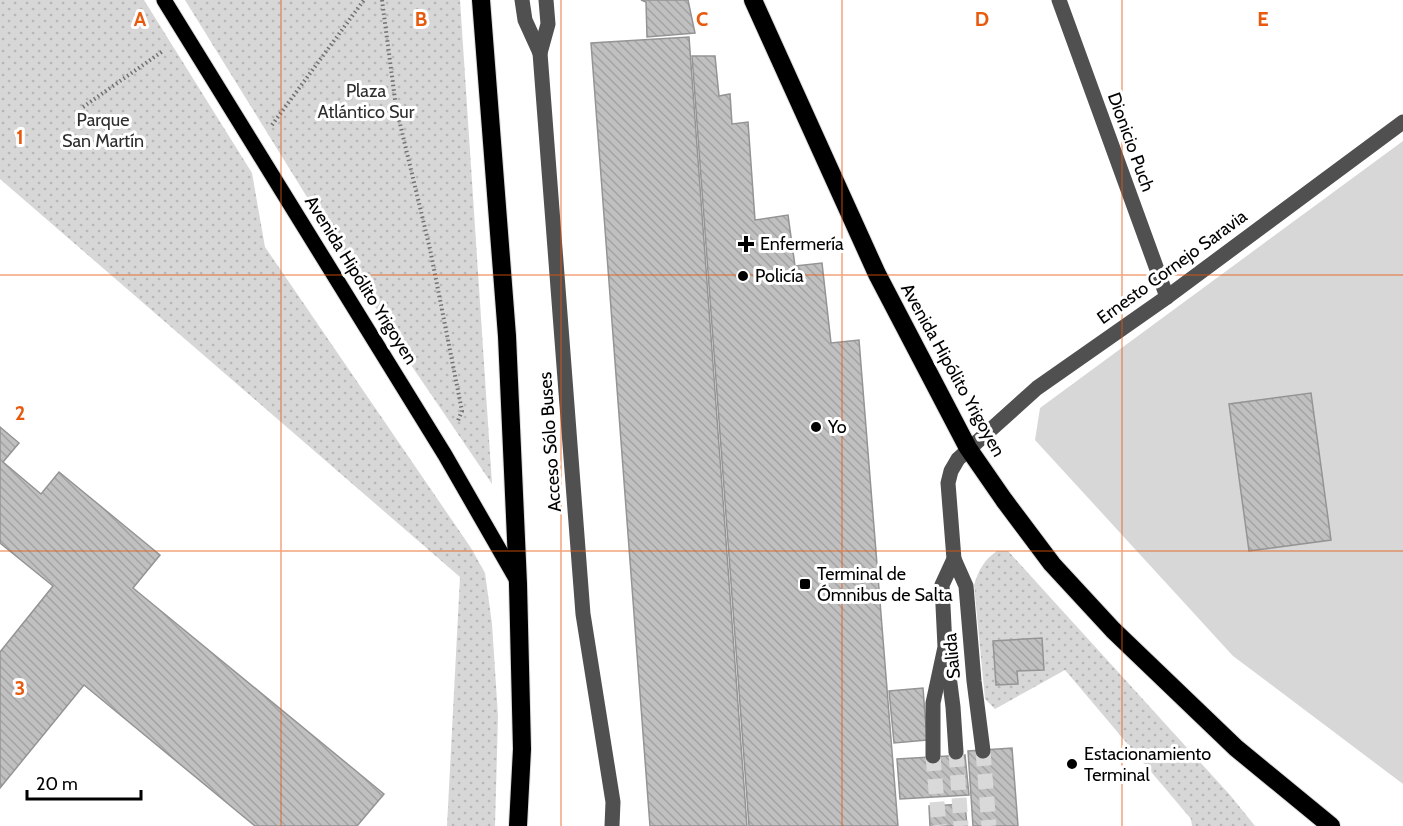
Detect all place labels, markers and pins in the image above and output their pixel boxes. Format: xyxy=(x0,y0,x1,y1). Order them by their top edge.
place label: Enfermería xyxy=(760,233,844,255)
marker: Enfermería xyxy=(737,235,755,253)
place label: Policía xyxy=(755,265,804,287)
marker: Policía xyxy=(736,269,750,283)
place label: Yo xyxy=(827,416,847,438)
marker: Yo xyxy=(809,420,823,434)
place label: Terminal de Ómnibus de Salta xyxy=(817,563,953,606)
marker: Terminal de Ómnibus de Salta xyxy=(798,577,812,591)
place label: Estacionamiento Terminal xyxy=(1084,743,1211,786)
marker: Estacionamiento Terminal xyxy=(1065,757,1079,771)

